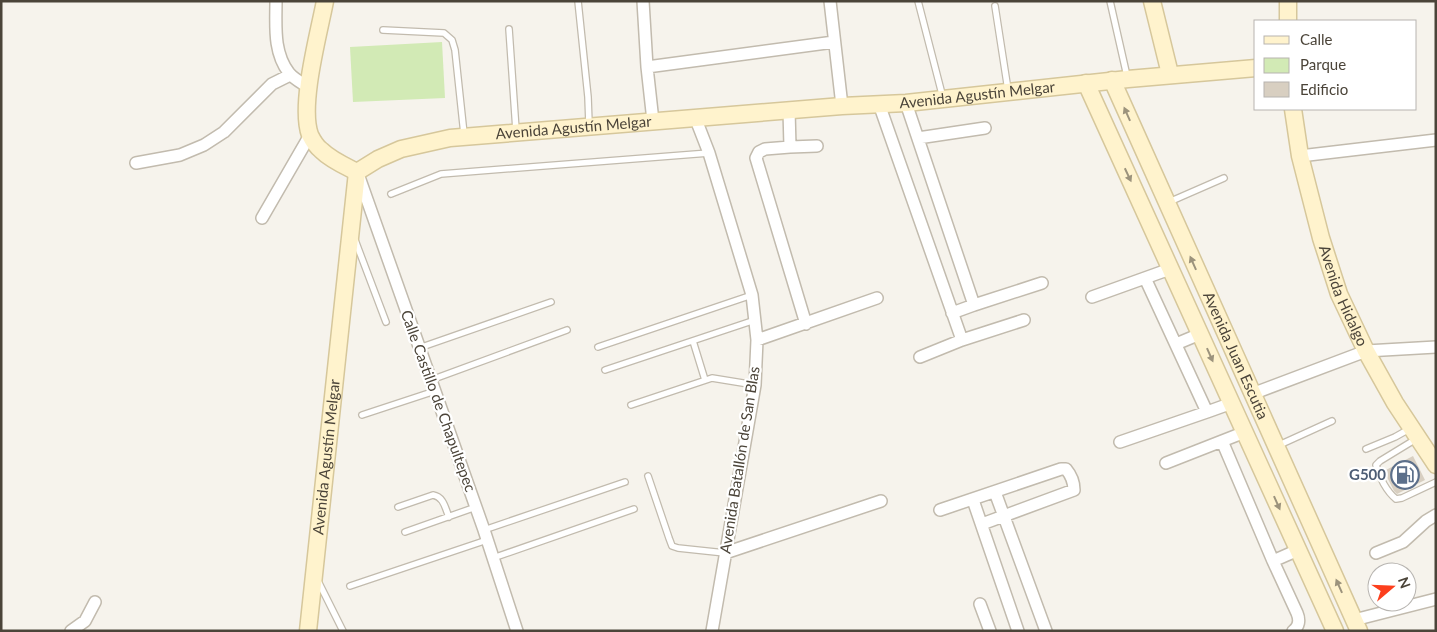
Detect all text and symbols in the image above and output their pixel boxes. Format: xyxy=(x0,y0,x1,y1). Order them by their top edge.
legend xyxy=(1254,20,1417,110)
text: Calle xyxy=(1300,30,1333,48)
text: Parque xyxy=(1300,55,1346,73)
street label: Avenida Agustín Melgar xyxy=(899,77,1056,111)
text: Edificio xyxy=(1300,80,1348,98)
one-way arrow xyxy=(1122,107,1130,121)
street label: Avenida Agustín Melgar xyxy=(495,112,653,142)
one-way arrow xyxy=(1123,168,1132,183)
street label: Avenida Hidalgo xyxy=(1316,243,1372,349)
one-way arrow xyxy=(1189,256,1197,270)
street label: Avenida Juan Escutia xyxy=(1200,289,1273,422)
street label: Calle Castillo de Chapultepec xyxy=(398,307,480,494)
one-way arrow xyxy=(1206,348,1214,362)
street label: Avenida Batallón de San Blas xyxy=(715,365,763,555)
street label: Avenida Agustín Melgar xyxy=(308,378,343,536)
fuel station icon: G500 xyxy=(1390,460,1420,490)
place label: G500 xyxy=(1349,465,1386,483)
one-way arrow xyxy=(1273,496,1281,510)
north arrow xyxy=(1367,562,1417,612)
text: N xyxy=(1395,575,1415,590)
one-way arrow xyxy=(1335,579,1343,593)

